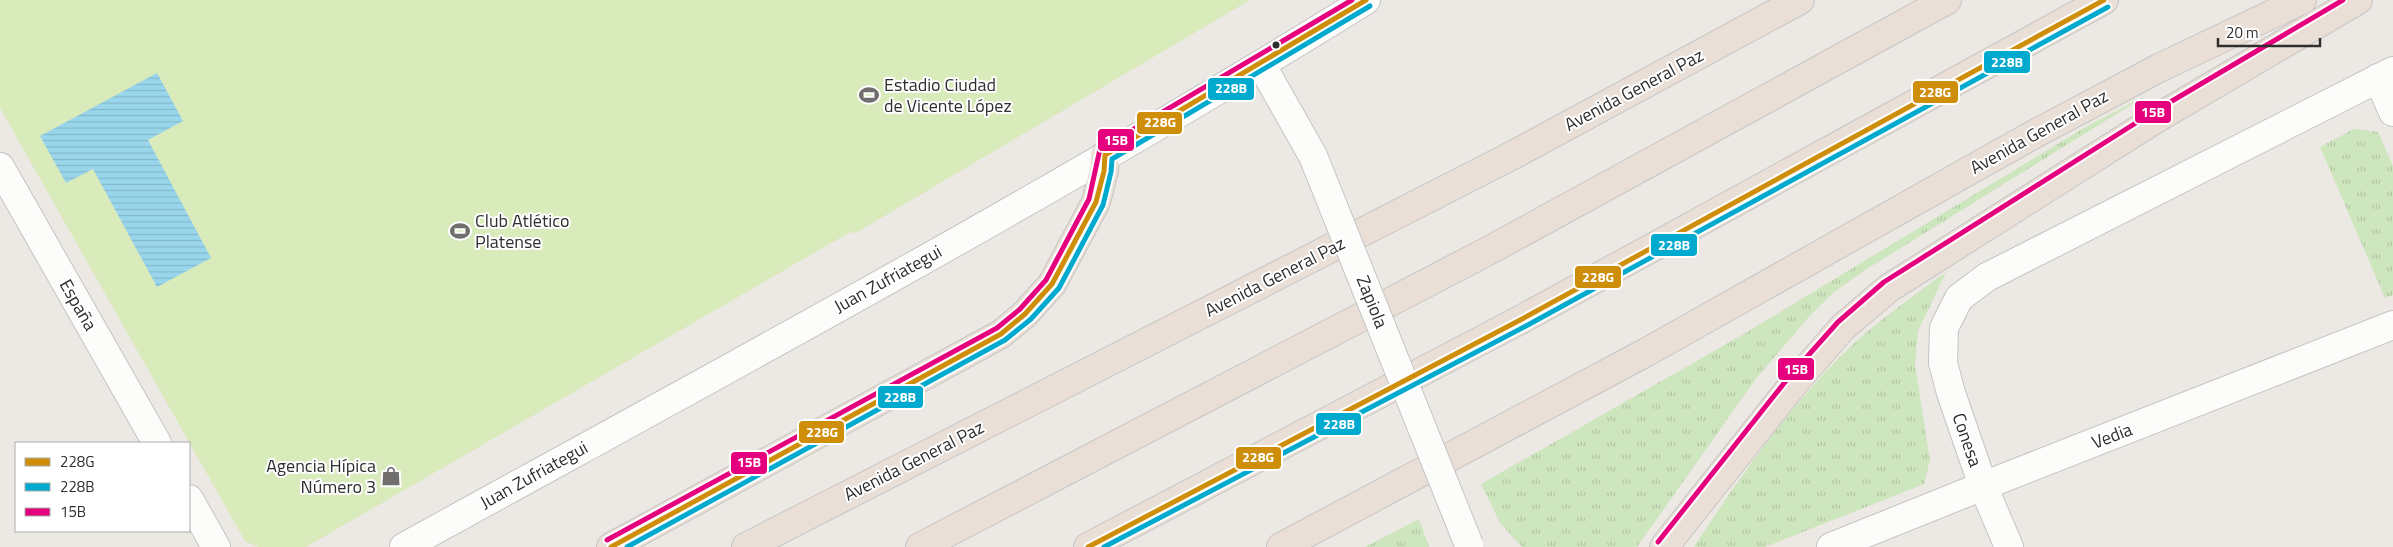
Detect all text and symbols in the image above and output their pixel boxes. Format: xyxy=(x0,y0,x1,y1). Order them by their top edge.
scale bar xyxy=(2218,15,2320,47)
text: 20 m xyxy=(2226,21,2259,44)
unlabelled marker xyxy=(1271,40,1281,50)
street label: Avenida General Paz xyxy=(1559,41,1708,138)
line badge: 228B xyxy=(1983,50,2031,74)
text: 228B xyxy=(1991,51,2023,72)
place label: Estadio Ciudad de Vicente López xyxy=(884,71,1012,119)
line badge: 228B xyxy=(1207,77,1255,101)
text: 228B xyxy=(1215,77,1247,98)
line badge: 228G xyxy=(1912,80,1959,104)
text: 228G xyxy=(1919,81,1951,102)
street label: Avenida General Paz xyxy=(1965,82,2113,181)
sports icon: Estadio Ciudad de Vicente López xyxy=(858,84,880,106)
line badge: 15B xyxy=(2134,100,2172,124)
text: 15B xyxy=(2141,101,2165,122)
line badge: 228G xyxy=(1136,111,1183,135)
text: 228G xyxy=(1144,111,1176,132)
line badge: 15B xyxy=(1097,128,1135,152)
text: 15B xyxy=(1104,129,1128,150)
place label: Club Atlético Platense xyxy=(475,207,569,255)
sports icon: Club Atlético Platense xyxy=(449,220,471,242)
street label: Avenida General Paz xyxy=(1200,230,1350,324)
line badge: 228B xyxy=(1650,233,1698,257)
text: 228B xyxy=(1658,234,1690,255)
street label: Juan Zufriategui xyxy=(829,238,947,319)
line badge: 228G xyxy=(1574,265,1622,289)
text: 228G xyxy=(1582,266,1614,287)
street label: Zapiola xyxy=(1350,271,1395,332)
street label: España xyxy=(53,274,104,336)
line badge: 15B xyxy=(1777,357,1815,381)
text: 15B xyxy=(1784,358,1808,379)
line badge: 228B xyxy=(877,385,924,409)
text: 228B xyxy=(884,386,916,407)
street label: Conesa xyxy=(1946,409,1989,470)
line badge: 228B xyxy=(1315,412,1362,436)
text: 228B xyxy=(1323,413,1355,434)
street label: Avenida General Paz xyxy=(839,414,989,508)
street label: Vedia xyxy=(2088,415,2136,456)
line badge: 228G xyxy=(798,420,845,444)
text: 228G xyxy=(806,421,838,442)
street label: Juan Zufriategui xyxy=(475,434,593,515)
legend xyxy=(15,442,190,532)
line badge: 228G xyxy=(1235,446,1282,470)
text: 228G xyxy=(1242,446,1274,467)
text: 228G xyxy=(60,450,94,473)
line badge: 15B xyxy=(730,451,768,475)
text: 15B xyxy=(737,451,761,472)
place label: Agencia Hípica Número 3 xyxy=(266,452,376,500)
shop icon: Agencia Hípica Número 3 xyxy=(380,465,402,487)
text: 228B xyxy=(60,475,94,498)
text: 15B xyxy=(60,500,86,523)

